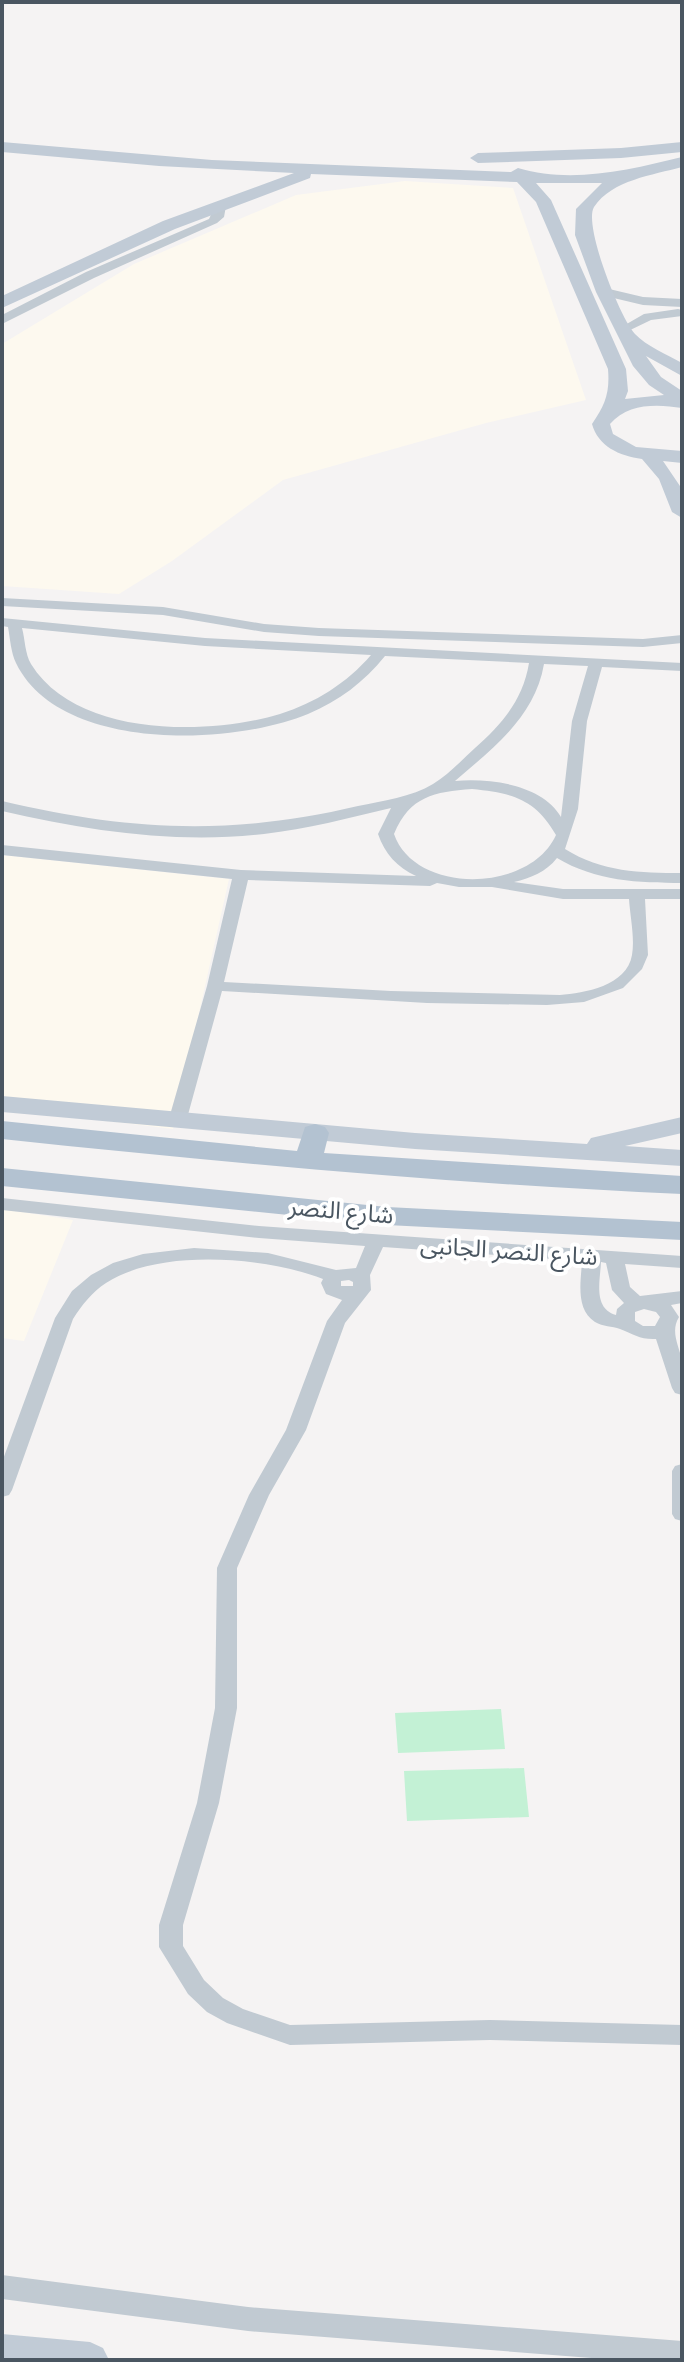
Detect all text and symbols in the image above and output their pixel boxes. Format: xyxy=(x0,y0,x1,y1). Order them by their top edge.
street label: شارع النصر xyxy=(286,1192,395,1233)
street label: شارع النصر الجانبى xyxy=(419,1231,599,1274)

